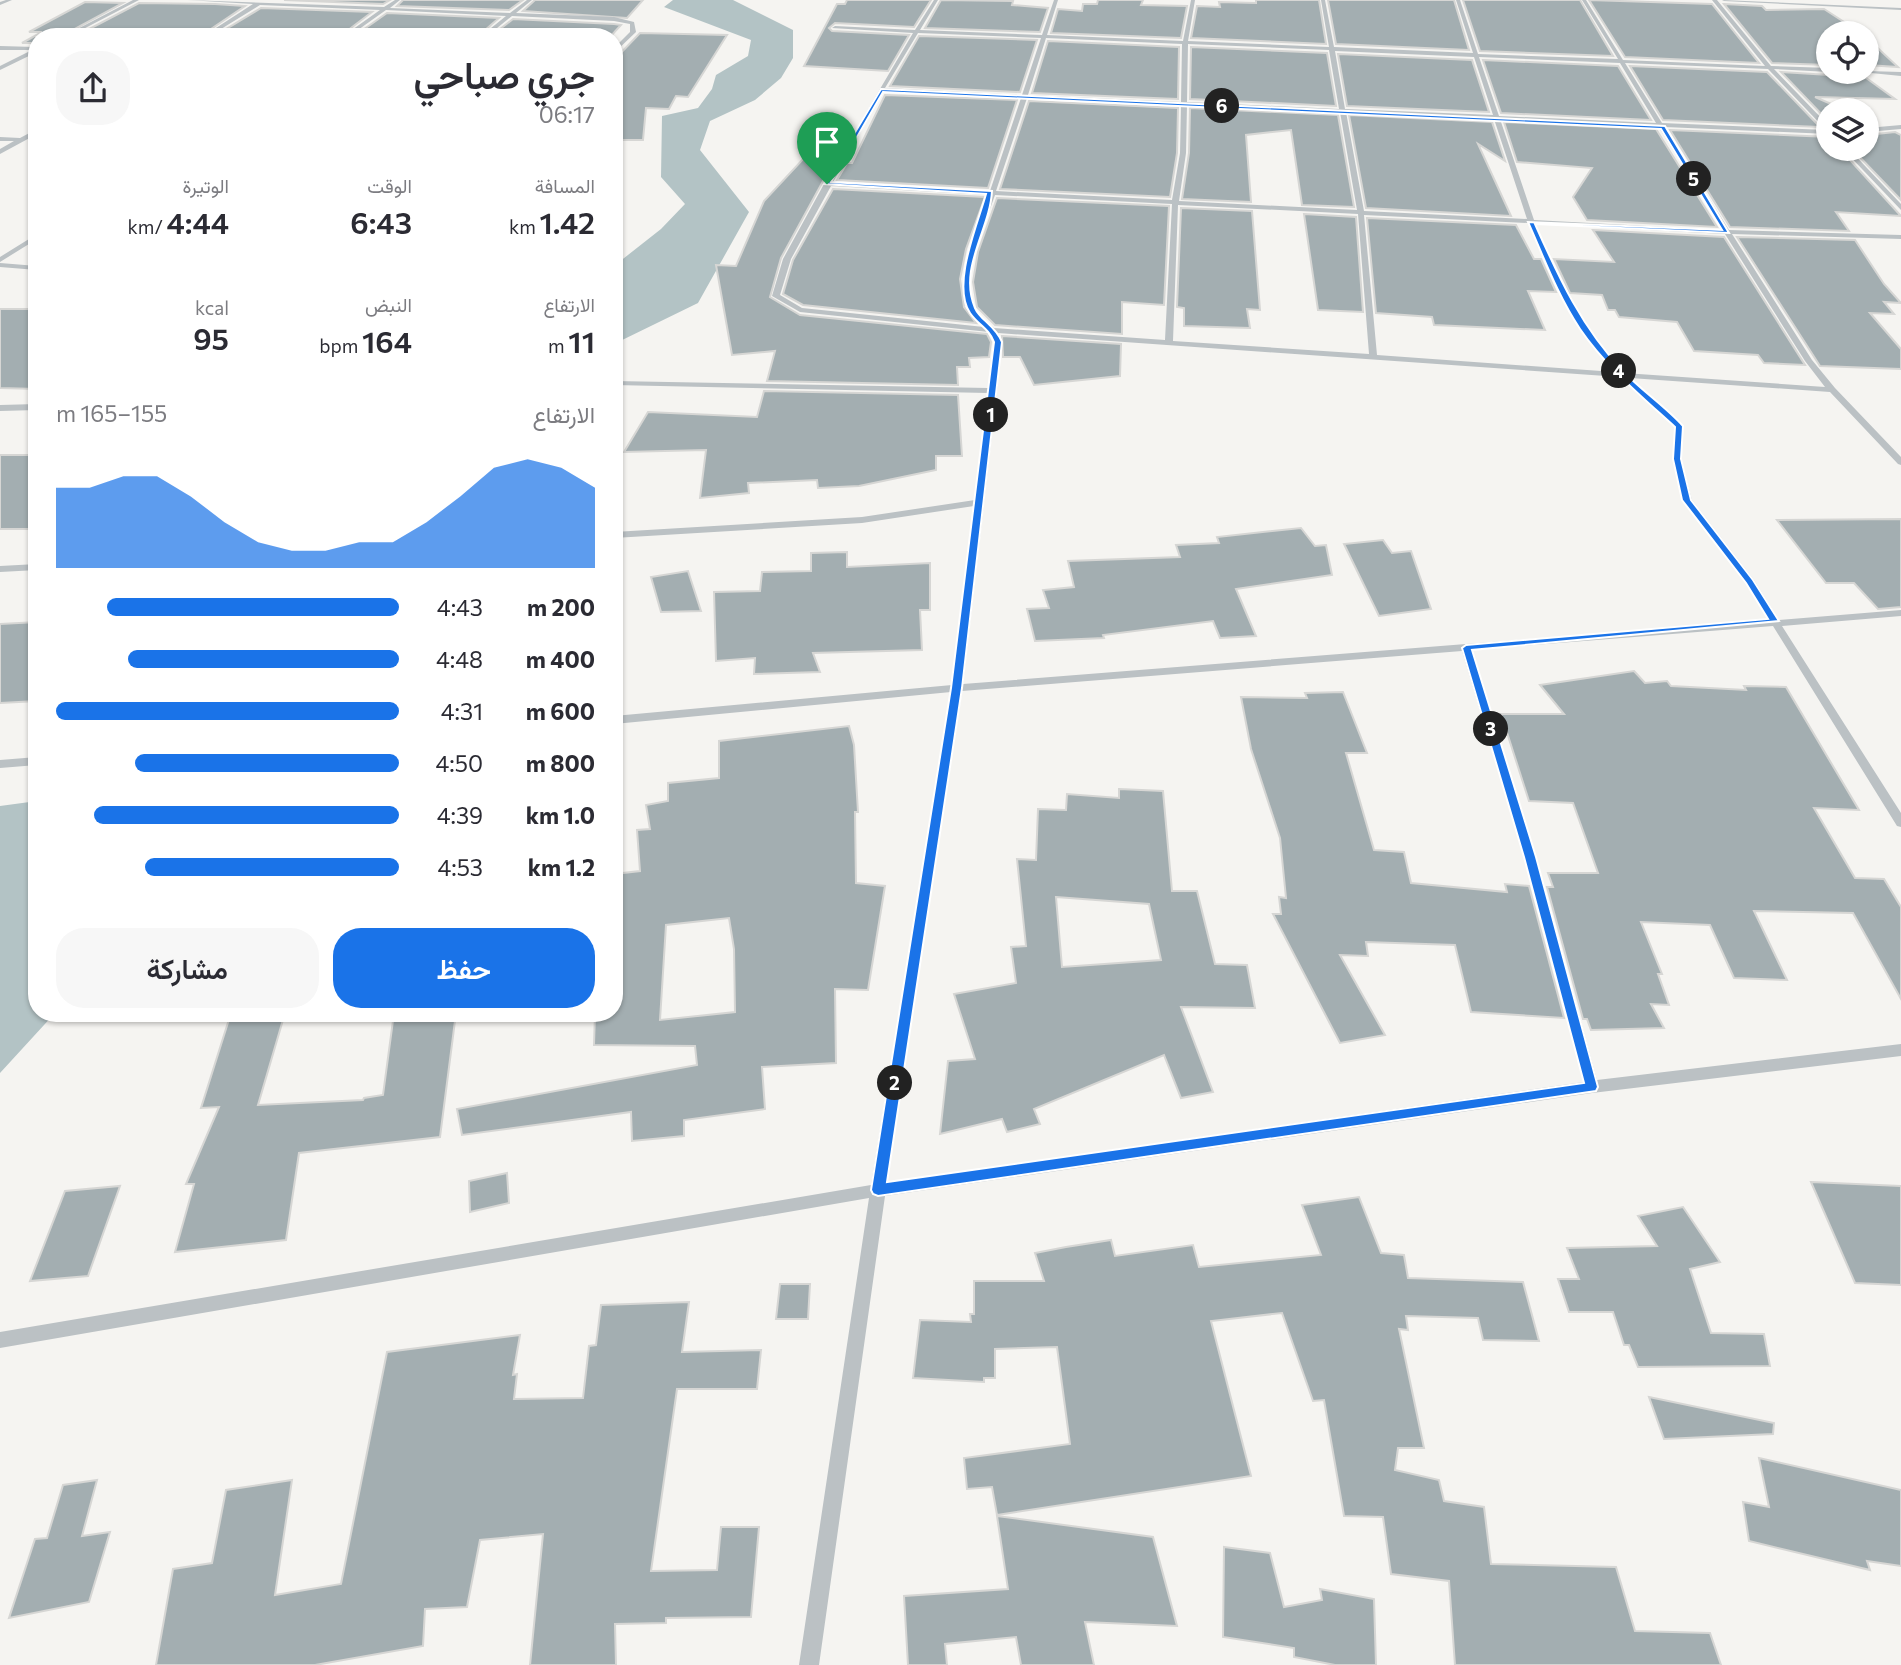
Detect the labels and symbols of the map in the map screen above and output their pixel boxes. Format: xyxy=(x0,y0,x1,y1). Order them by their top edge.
pin: 6 xyxy=(1204,88,1240,124)
pin xyxy=(797,112,857,184)
pin: 5 xyxy=(1676,162,1712,196)
pin: 4 xyxy=(1602,354,1636,388)
pin: 1 xyxy=(974,398,1009,432)
pin: 3 xyxy=(1474,712,1508,746)
pin: 2 xyxy=(878,1066,912,1100)

